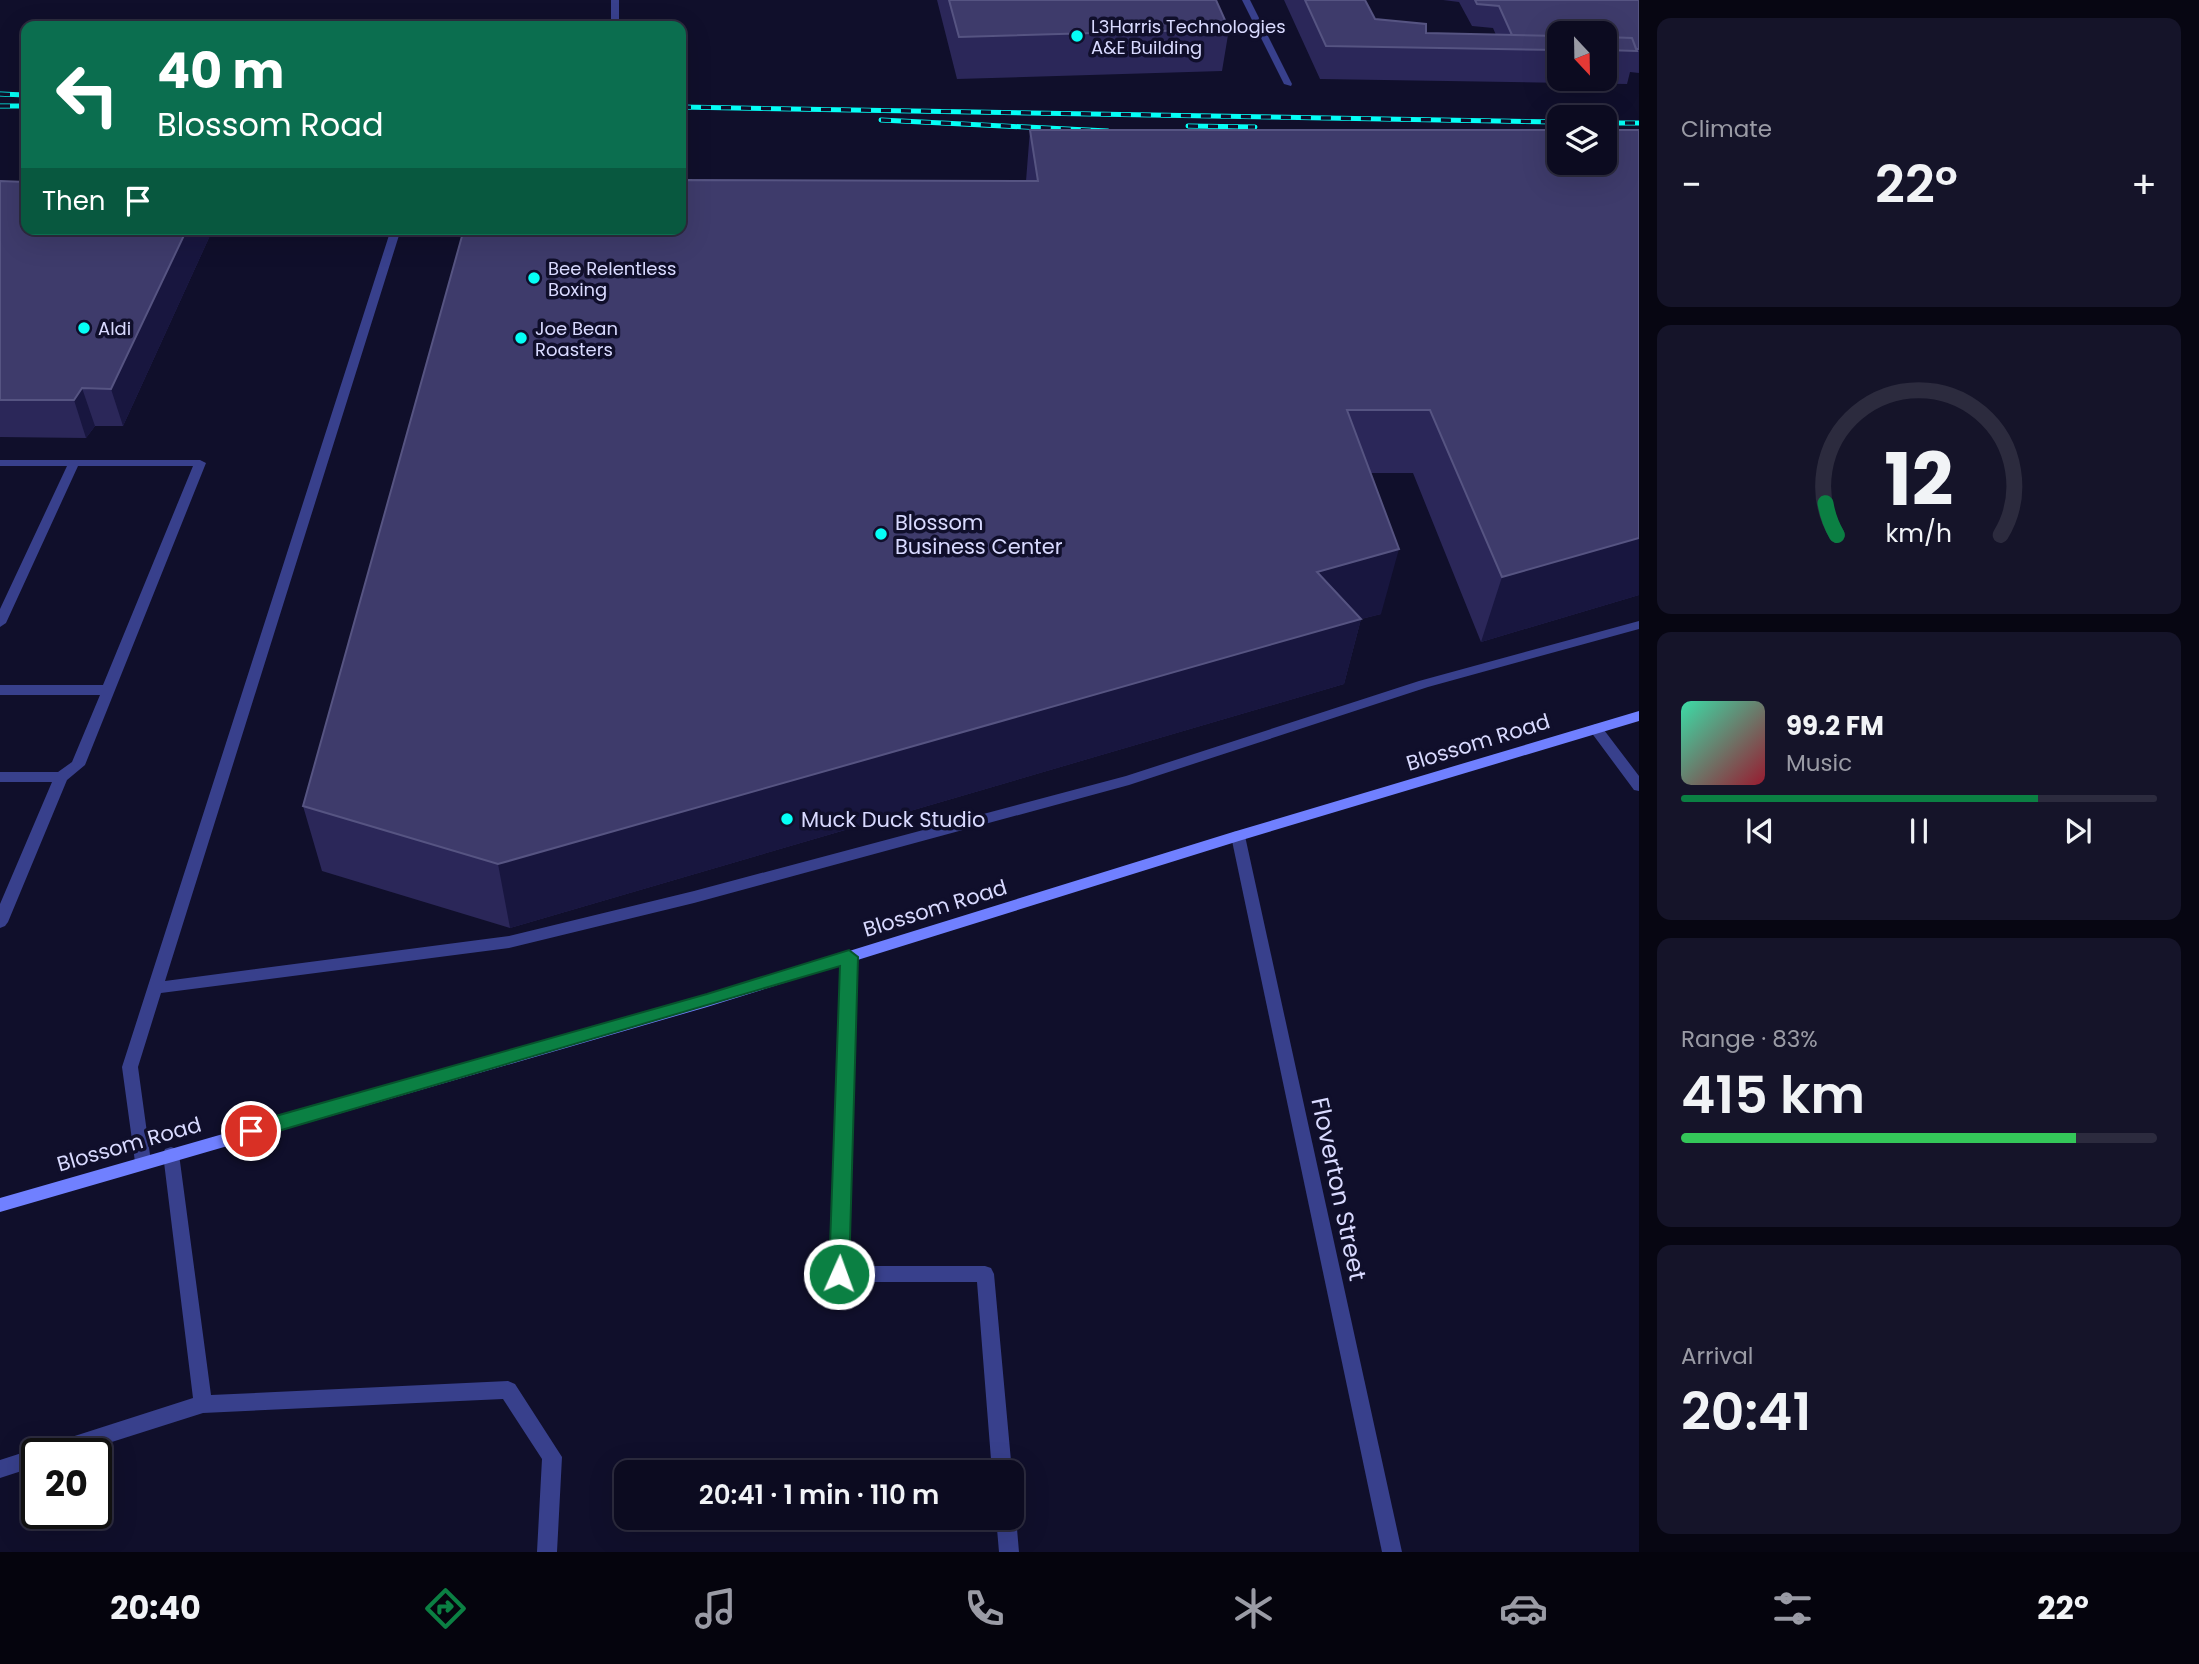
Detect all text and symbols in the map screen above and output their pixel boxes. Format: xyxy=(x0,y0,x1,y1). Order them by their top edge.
place label: L3Harris Technologies A&E Building xyxy=(1091,14,1286,60)
north arrow xyxy=(1547,21,1617,91)
map controls xyxy=(1547,21,1617,175)
marker: L3Harris Technologies A&E Building xyxy=(1069,28,1085,44)
text: 40 m xyxy=(157,37,284,105)
icon: left xyxy=(42,49,133,140)
text: Blossom Road xyxy=(157,102,384,147)
button: layers xyxy=(1547,105,1617,175)
text: Climate xyxy=(1681,113,1772,145)
text: 22° xyxy=(1875,148,1958,221)
text: − xyxy=(1681,158,1702,211)
text: + xyxy=(2131,158,2157,211)
icon: arrive xyxy=(119,182,157,220)
text: Then xyxy=(42,183,105,219)
place label: Bee Relentless Boxing xyxy=(548,256,676,302)
marker: Bee Relentless Boxing xyxy=(526,270,542,286)
place label: Aldi xyxy=(98,316,131,341)
place label: Joe Bean Roasters xyxy=(535,316,618,362)
marker: Aldi xyxy=(76,320,92,336)
marker: Joe Bean Roasters xyxy=(513,330,529,346)
text: 12 xyxy=(1885,430,1953,531)
place label: Blossom Business Center xyxy=(895,508,1063,561)
text: km/h xyxy=(1886,516,1952,551)
marker: Blossom Business Center xyxy=(873,526,889,542)
street label: Blossom Road xyxy=(1403,706,1553,778)
text: 99.2 FM xyxy=(1786,708,1884,744)
text: Music xyxy=(1786,747,1852,779)
place label: Muck Duck Studio xyxy=(801,805,985,834)
marker: Muck Duck Studio xyxy=(779,811,795,827)
icon: previous xyxy=(1741,812,1779,850)
icon: pause xyxy=(1900,812,1938,850)
icon: next xyxy=(2059,812,2097,850)
street label: Blossom Road xyxy=(860,872,1010,944)
text: Range · 83% xyxy=(1681,1023,1818,1055)
text: 415 km xyxy=(1681,1058,1865,1131)
street label: Floverton Street xyxy=(1303,1094,1375,1284)
pin xyxy=(221,1101,281,1161)
street label: Blossom Road xyxy=(54,1110,204,1178)
icon: arrive xyxy=(232,1112,270,1150)
position arrow xyxy=(802,1237,876,1311)
text: Arrival xyxy=(1681,1340,1753,1372)
text: 20:41 xyxy=(1681,1375,1811,1448)
speed limit sign: 20 xyxy=(21,1438,112,1529)
text: 20:41 · 1 min · 110 m xyxy=(699,1477,939,1513)
icon: directions xyxy=(421,1584,470,1633)
icon: music xyxy=(691,1584,740,1633)
icon: phone xyxy=(960,1584,1009,1633)
icon: climate xyxy=(1229,1584,1278,1633)
icon: car xyxy=(1499,1584,1548,1633)
icon: filters xyxy=(1768,1584,1817,1633)
text: 20:40 xyxy=(110,1585,201,1630)
text: 22° xyxy=(2037,1585,2089,1630)

